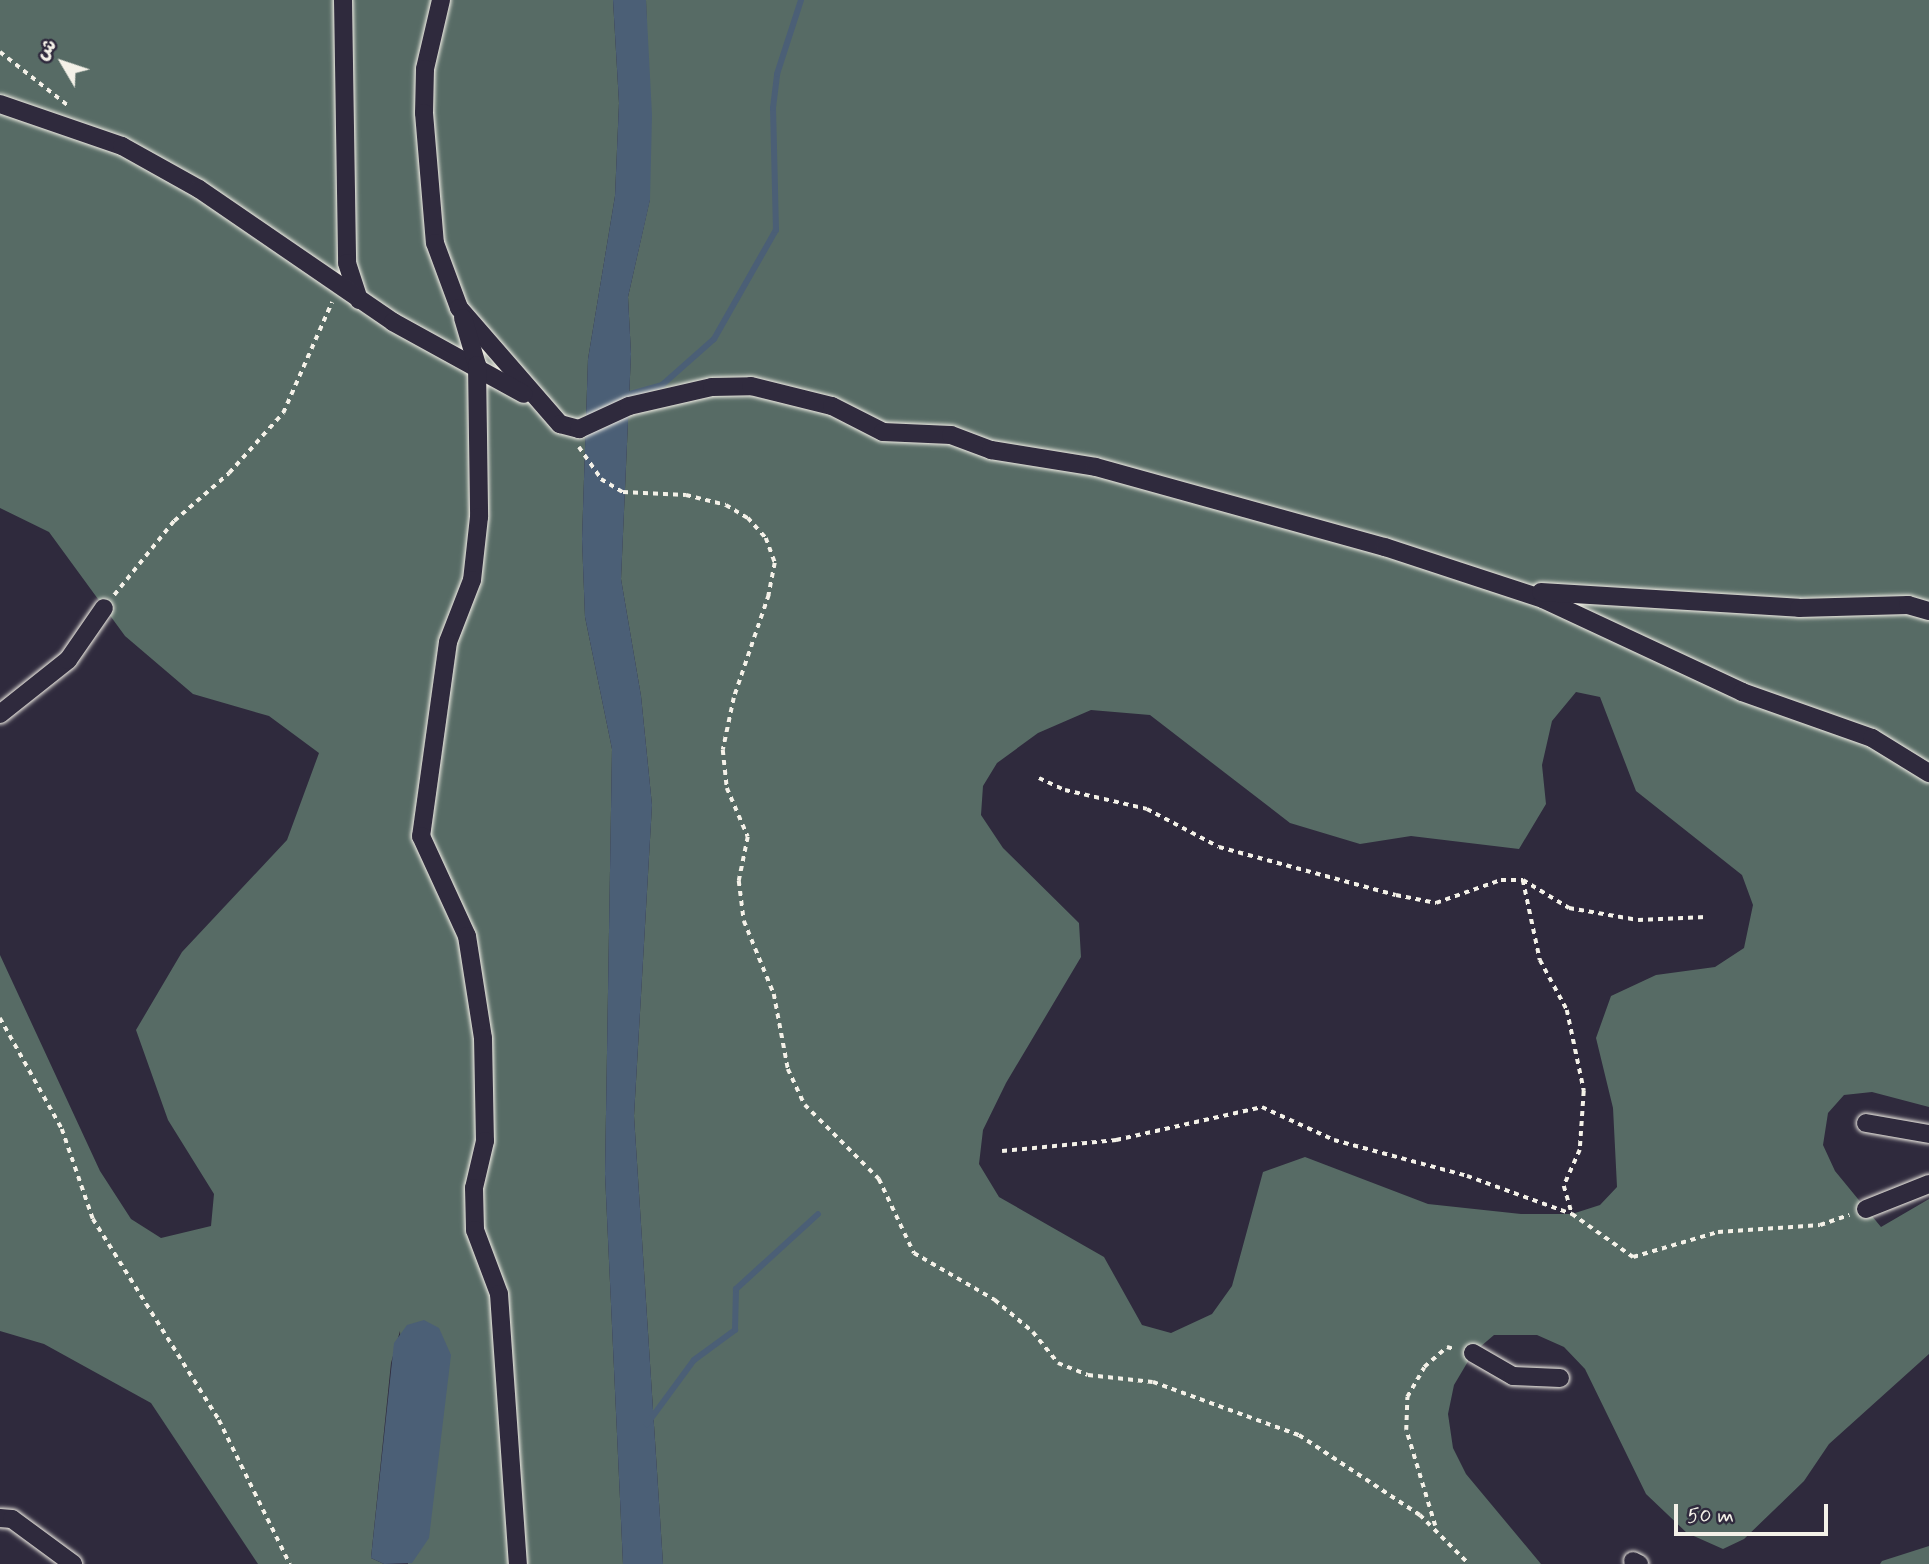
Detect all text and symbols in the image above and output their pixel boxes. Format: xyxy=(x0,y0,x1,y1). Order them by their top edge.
north arrow xyxy=(28,28,98,98)
text: ش xyxy=(30,33,63,65)
scale bar xyxy=(1677,1490,1831,1534)
text: 50 m xyxy=(1687,1502,1734,1530)

